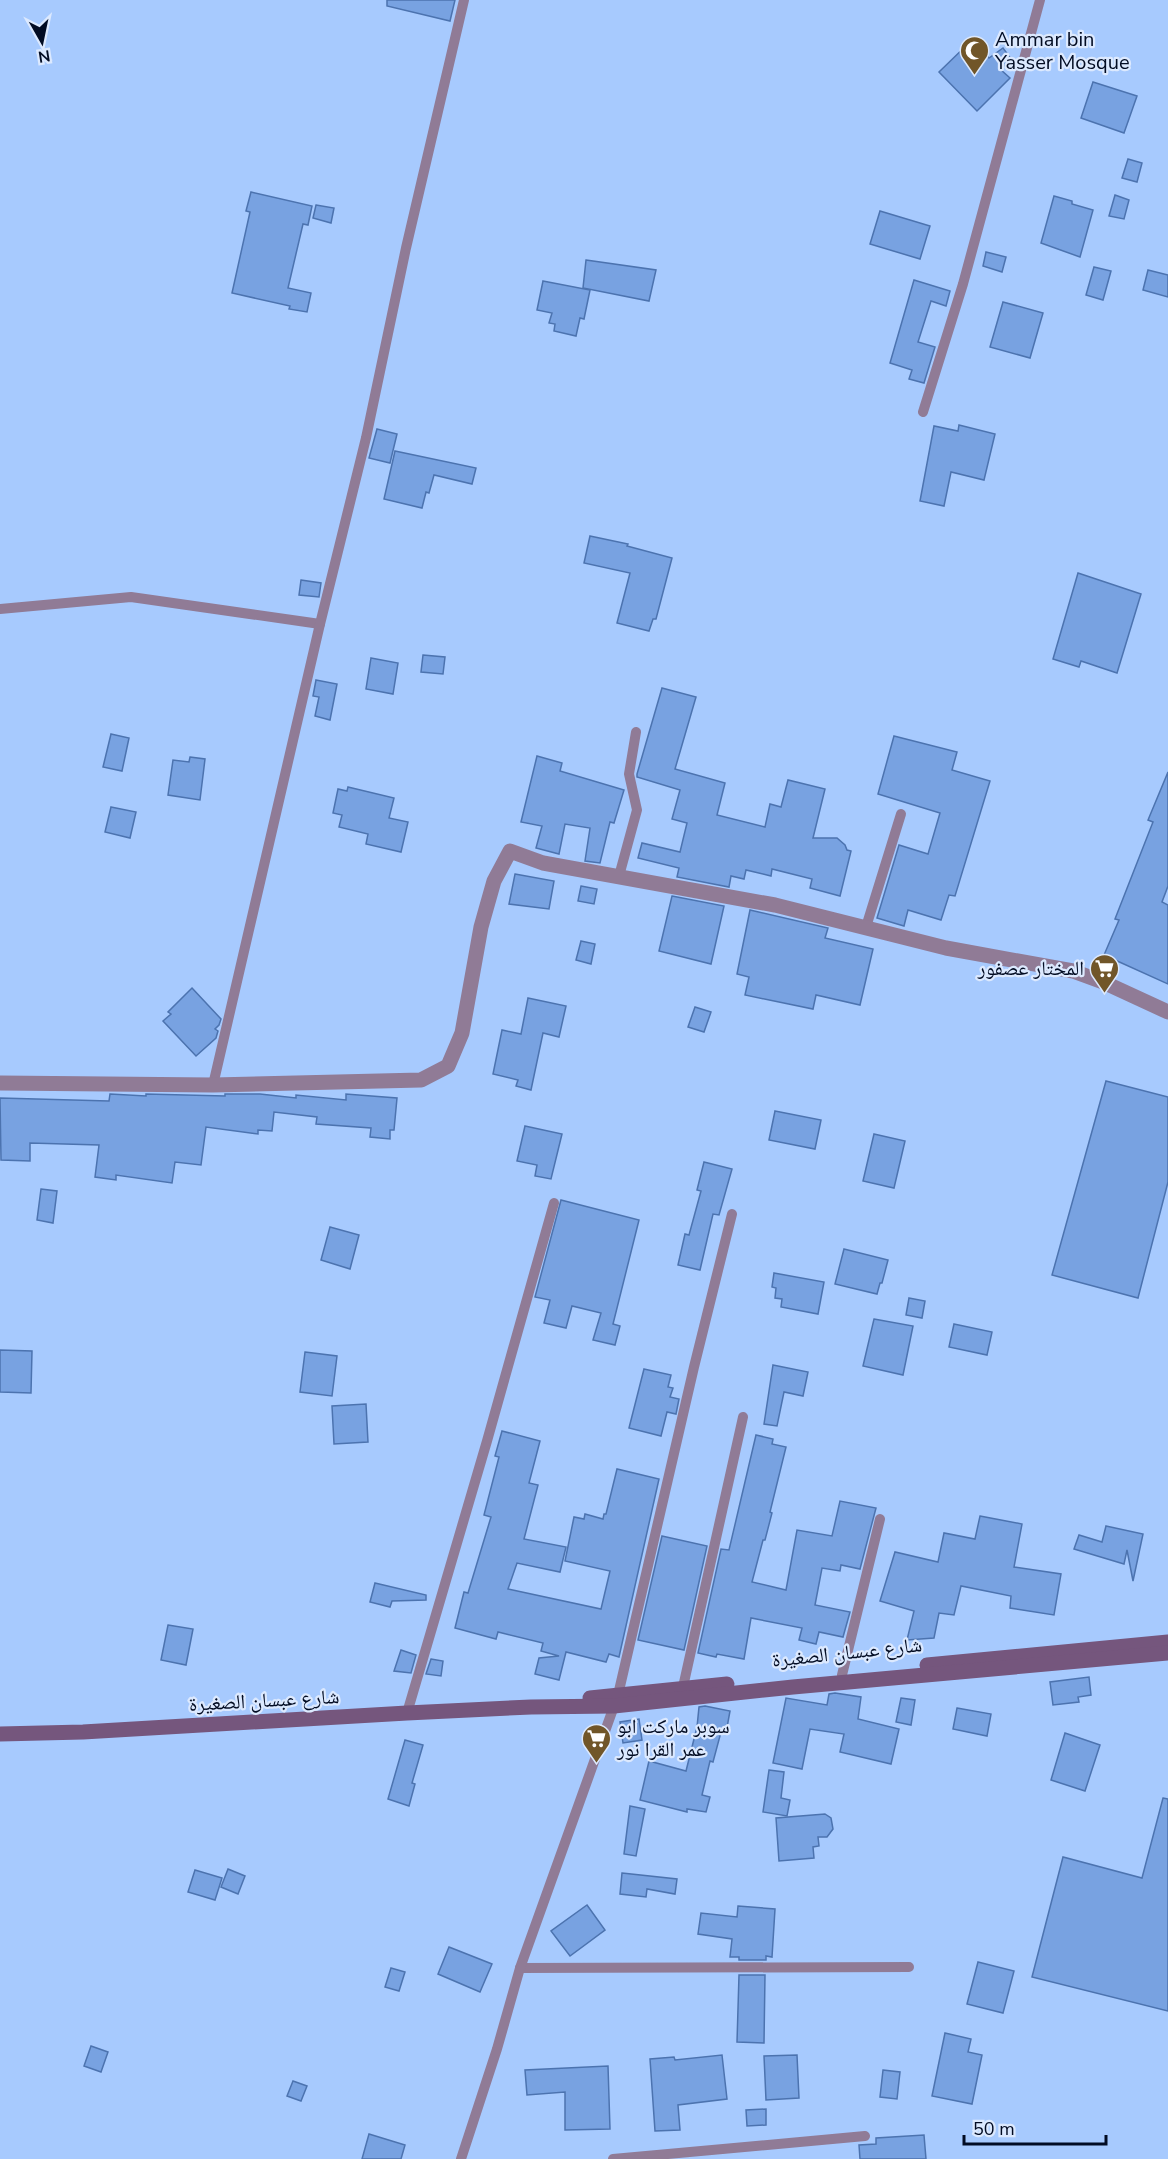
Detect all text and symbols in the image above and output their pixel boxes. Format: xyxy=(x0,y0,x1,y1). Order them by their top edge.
north arrow xyxy=(12,12,72,72)
place label: Ammar bin Yasser Mosque xyxy=(994,26,1130,76)
mosque icon: Ammar bin Yasser Mosque xyxy=(958,34,990,76)
text: N xyxy=(37,44,52,68)
supermarket icon: المختار عصفور xyxy=(1089,952,1121,994)
place label: المختار عصفور xyxy=(977,955,1084,982)
street label: شارع عبسان الصغيرة xyxy=(771,1631,923,1674)
street label: شارع عبسان الصغيرة xyxy=(188,1683,340,1718)
place label: سوبر ماركت ابو عمر القرا نور xyxy=(616,1713,730,1763)
supermarket icon: سوبر ماركت ابو عمر القرا نور xyxy=(580,1722,612,1764)
scale bar xyxy=(964,2108,1106,2146)
text: 50 m xyxy=(973,2117,1015,2141)

